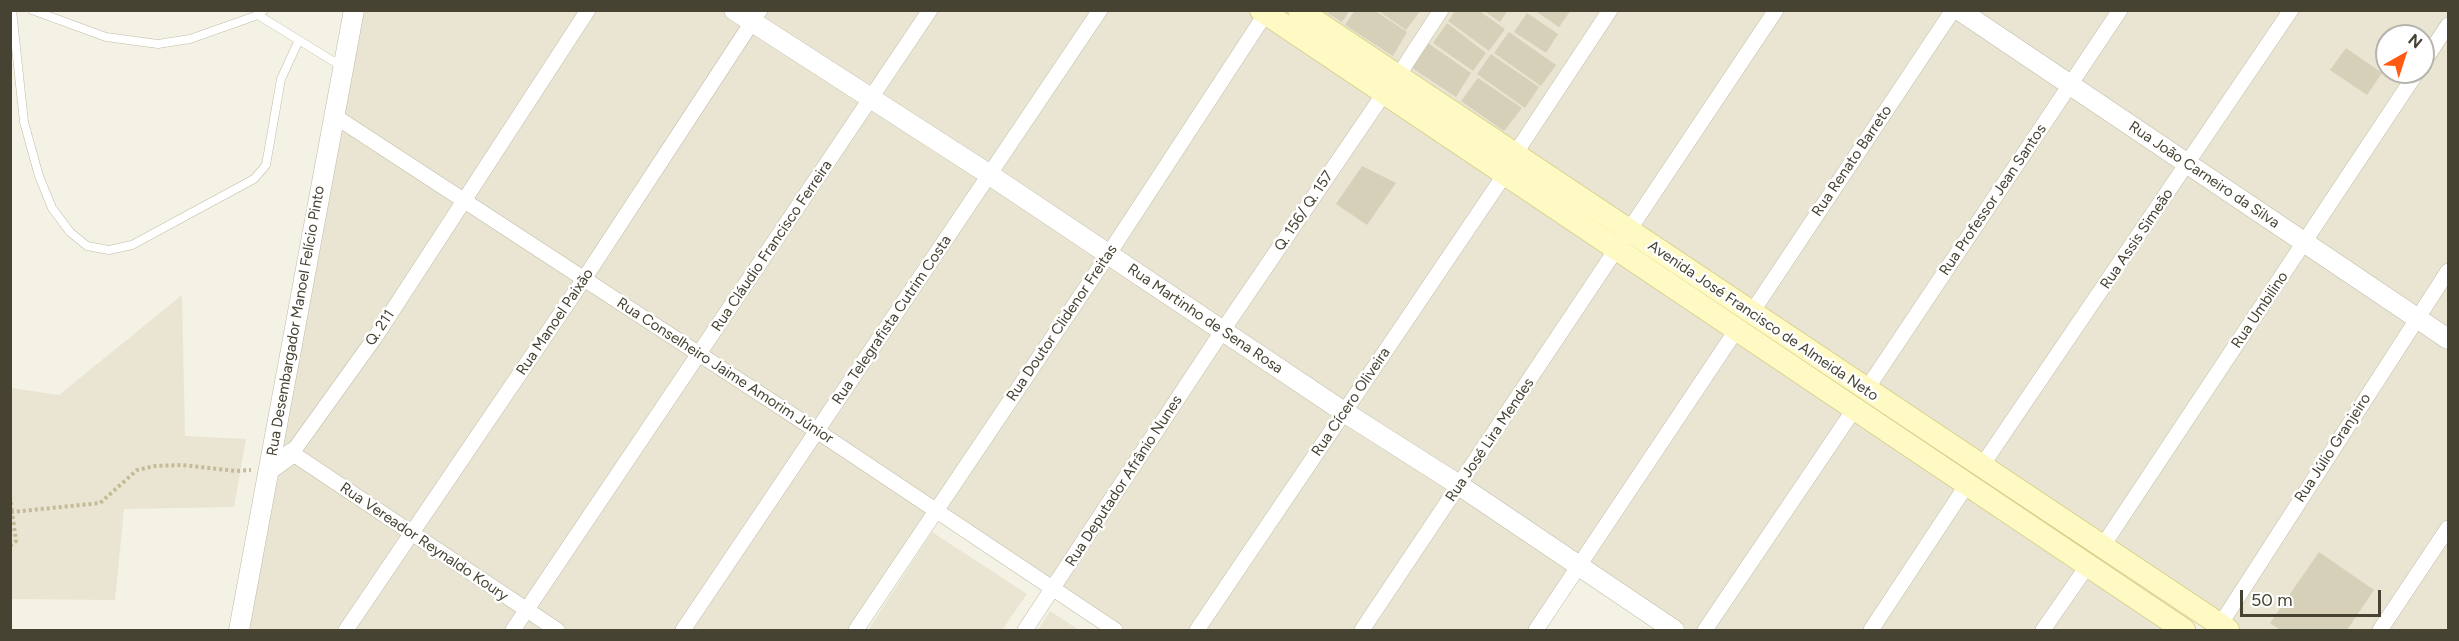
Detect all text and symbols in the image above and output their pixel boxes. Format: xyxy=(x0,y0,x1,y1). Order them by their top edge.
north arrow xyxy=(2375,24,2435,84)
text: N xyxy=(2405,30,2426,52)
street label: Rua Renato Barreto xyxy=(1808,102,1896,220)
street label: Rua João Carneiro da Silva xyxy=(2125,118,2283,232)
street label: Rua Professor Jean Santos xyxy=(1936,121,2050,279)
street label: Rua Cláudio Francisco Ferreira xyxy=(708,157,836,335)
street label: Q. 156/ Q. 157 xyxy=(1271,168,1337,254)
street label: Rua Desembargador Manoel Felício Pinto xyxy=(263,184,329,458)
street label: Rua Assis Simeão xyxy=(2097,185,2177,293)
street label: Rua Telegrafista Cutrim Costa xyxy=(829,232,955,408)
street label: Avenida José Francisco de Almeida Neto xyxy=(1644,237,1882,405)
street label: Rua Doutor Clidenor Freitas xyxy=(1003,241,1121,405)
street label: Rua Martinho de Sena Rosa xyxy=(1124,260,1286,378)
street label: Rua Manoel Paixão xyxy=(513,265,597,379)
street label: Rua Umbilino xyxy=(2228,268,2292,352)
street label: Rua Conselheiro Jaime Amorim Júnior xyxy=(613,294,837,448)
street label: Q. 211 xyxy=(362,307,398,349)
street label: Rua Cícero Oliveira xyxy=(1308,344,1394,460)
street label: Rua José Lira Mendes xyxy=(1442,375,1538,505)
street label: Rua Júlio Granjeiro xyxy=(2291,390,2375,506)
street label: Rua Deputador Afrânio Nunes xyxy=(1062,392,1186,570)
street label: Rua Vereador Reynaldo Koury xyxy=(336,479,512,605)
scale bar xyxy=(2243,578,2384,616)
text: 50 m xyxy=(2251,589,2293,611)

